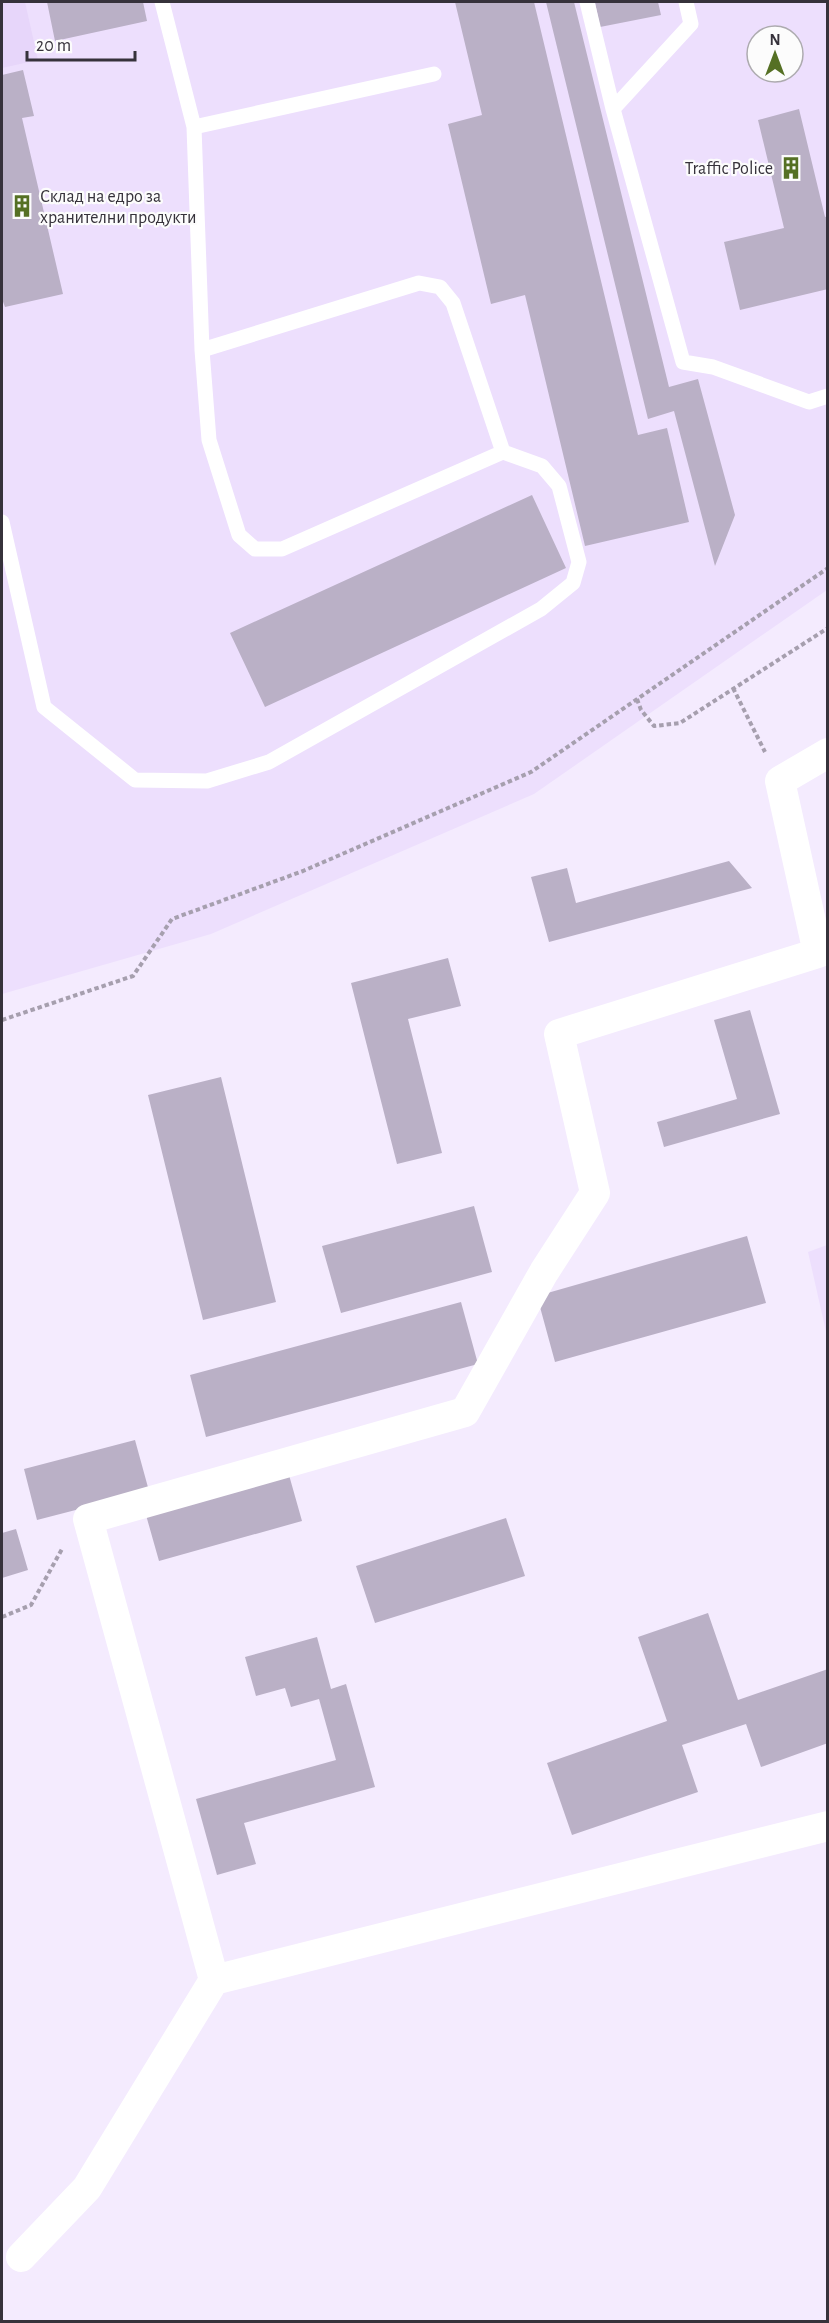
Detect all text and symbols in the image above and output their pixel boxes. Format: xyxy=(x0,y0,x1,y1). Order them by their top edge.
scale bar xyxy=(27,24,135,62)
north arrow xyxy=(745,24,805,84)
text: N xyxy=(769,32,781,48)
text: 20 m xyxy=(36,37,71,55)
building icon: Traffic Police xyxy=(778,155,804,181)
place label: Traffic Police xyxy=(685,160,773,178)
place label: Склад на едро за хранителни продукти xyxy=(40,188,197,227)
building icon: Склад на едро за хранителни продукти xyxy=(9,193,35,219)

